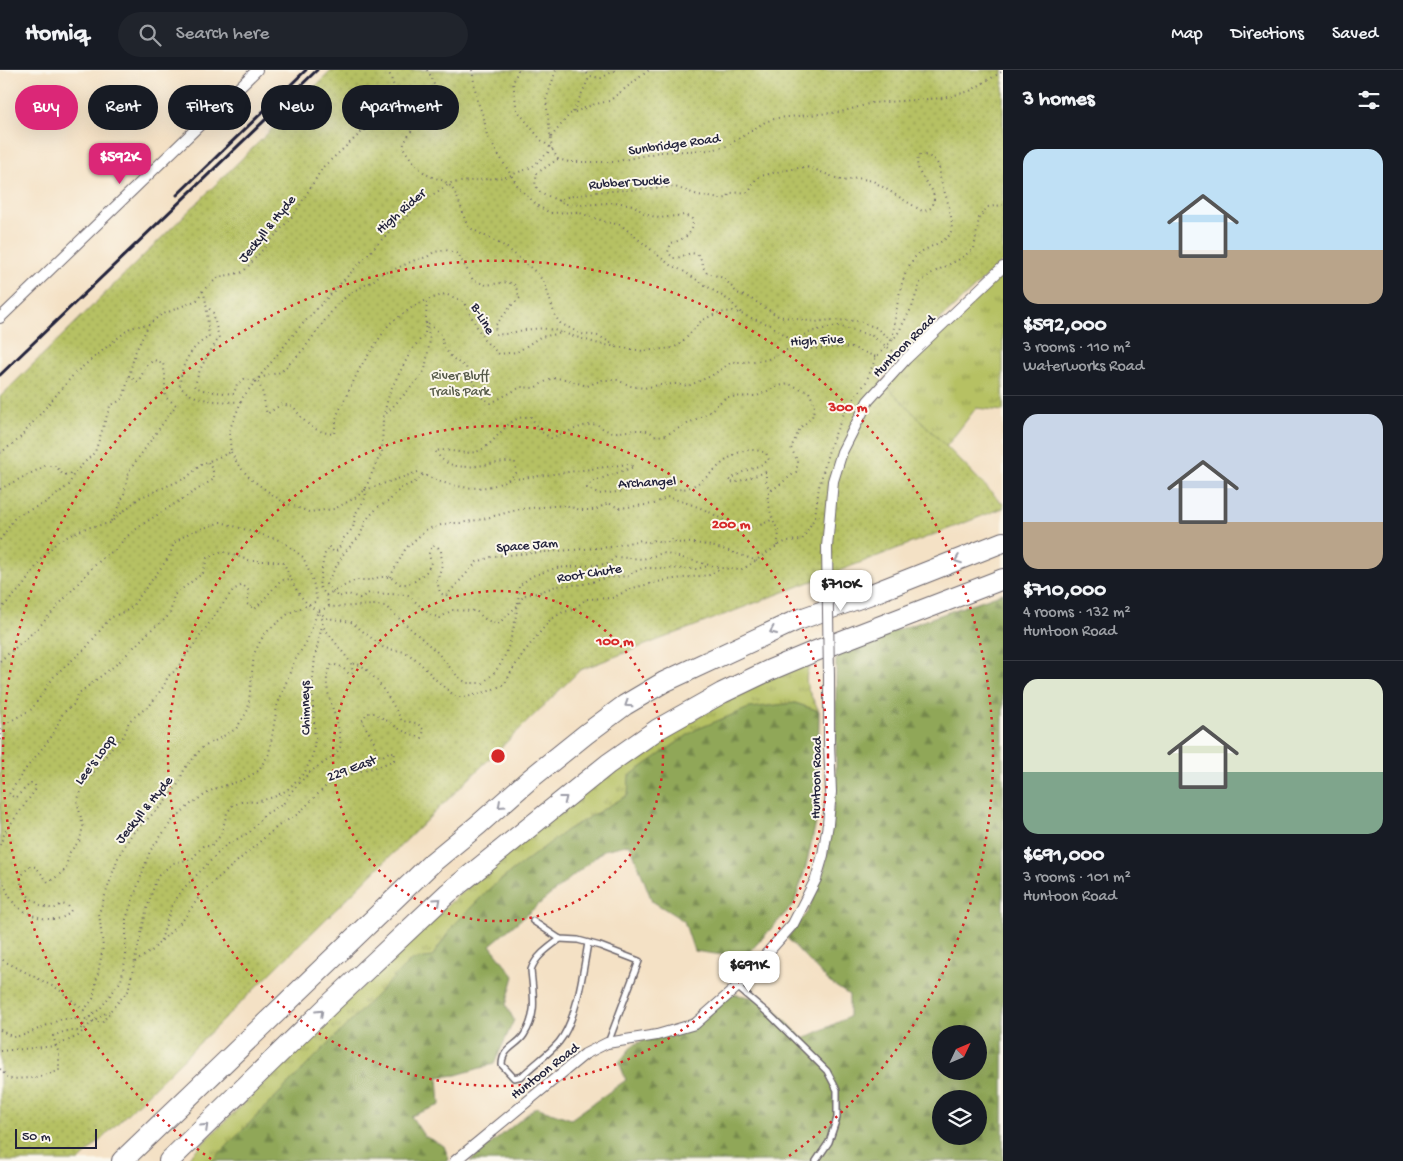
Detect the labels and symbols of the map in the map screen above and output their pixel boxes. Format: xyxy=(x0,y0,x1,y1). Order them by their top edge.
street label: Sunbridge Road xyxy=(627,130,723,160)
pin: $592K xyxy=(85,142,155,185)
street label: Rubber Duckie xyxy=(588,172,671,195)
street label: High Rider xyxy=(373,185,431,238)
street label: Jeckyll & Hyde xyxy=(236,192,301,267)
street label: B-Line xyxy=(466,300,498,339)
street label: Huntoon Road xyxy=(870,310,941,382)
street label: High Five xyxy=(790,332,845,351)
park label: River Bluff Trails Park xyxy=(429,368,491,401)
text: 300 m xyxy=(827,399,868,417)
street label: Archangel xyxy=(618,473,677,494)
text: 200 m xyxy=(712,516,751,534)
street label: Space Jam xyxy=(496,535,559,558)
one-way arrow xyxy=(954,554,962,564)
street label: Root Chute xyxy=(556,561,624,588)
pin: $710K xyxy=(806,570,876,612)
one-way arrow xyxy=(769,624,778,635)
text: 100 m xyxy=(595,633,634,651)
street label: Chimneys xyxy=(298,680,315,735)
one-way arrow xyxy=(625,698,634,707)
street label: Lee's Loop xyxy=(72,732,120,789)
street label: Huntoon Road xyxy=(808,735,827,819)
centre of rings xyxy=(489,747,507,765)
street label: 229 East xyxy=(325,752,380,786)
street label: Jeckyll & Hyde xyxy=(113,773,178,848)
one-way arrow xyxy=(558,796,567,804)
one-way arrow xyxy=(498,799,507,808)
one-way arrow xyxy=(433,898,442,907)
pin: $691K xyxy=(714,950,784,993)
one-way arrow xyxy=(315,1010,324,1019)
north arrow xyxy=(932,1025,988,1080)
street label: Huntoon Road xyxy=(508,1039,584,1104)
one-way arrow xyxy=(199,1124,208,1133)
scale bar xyxy=(15,1126,98,1149)

